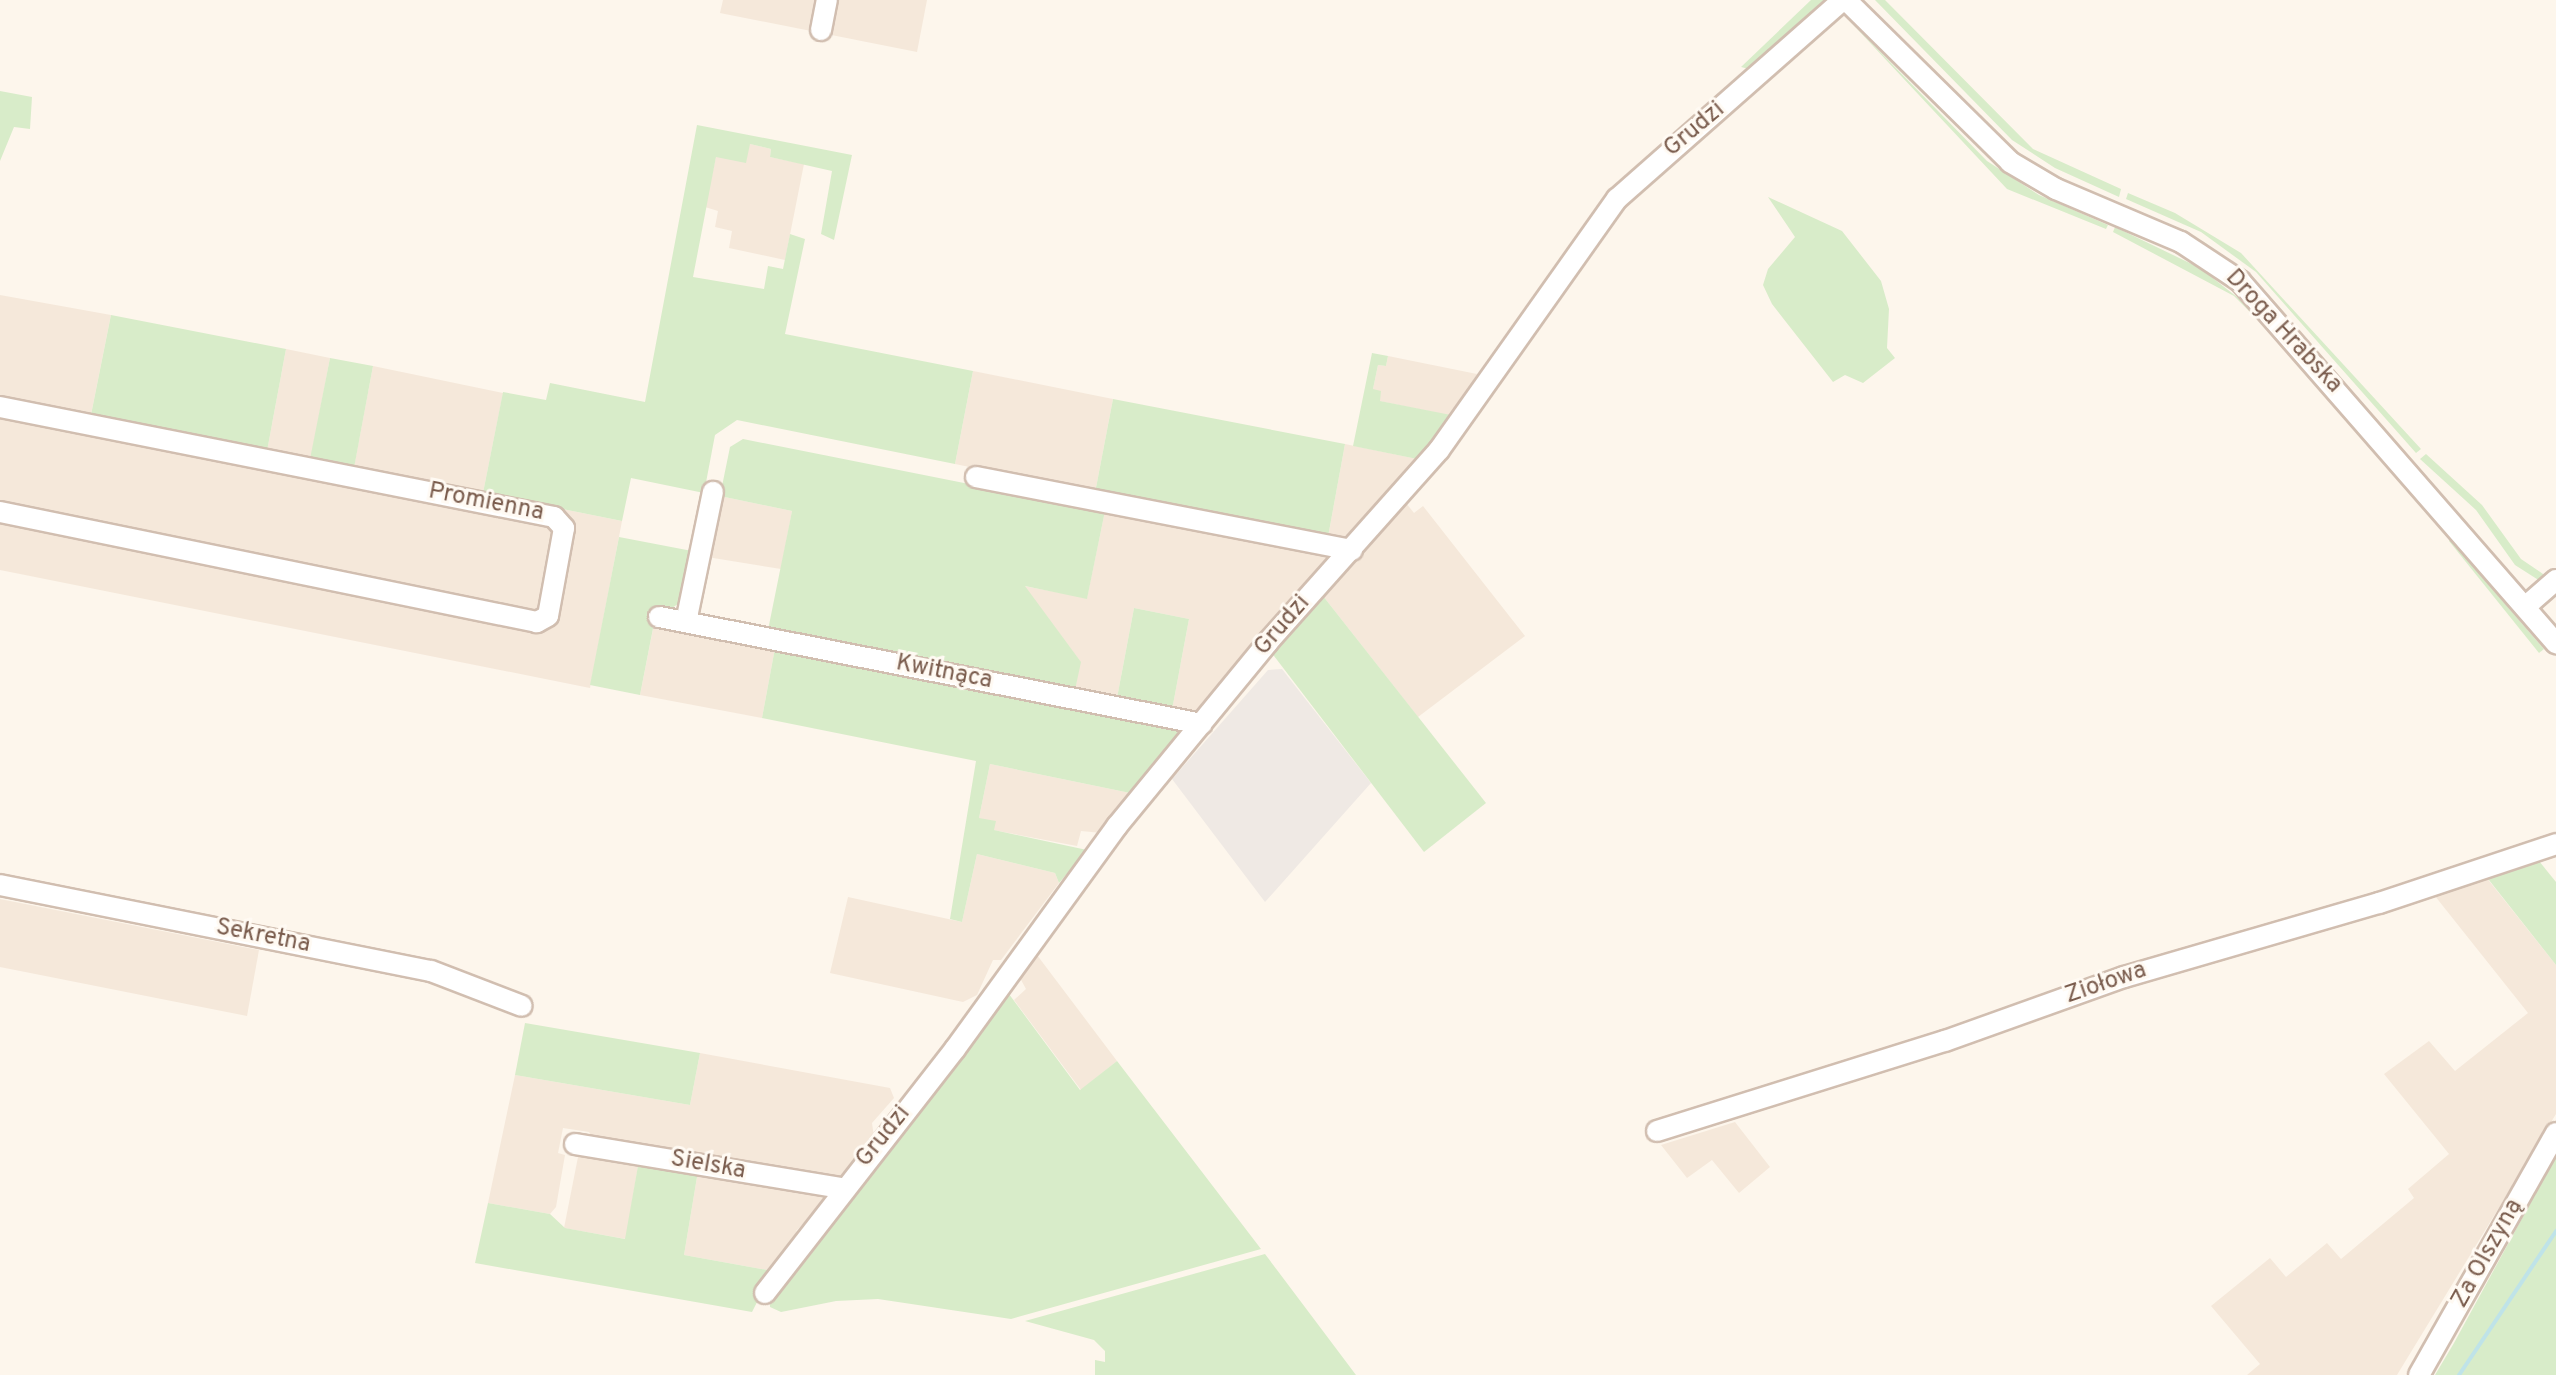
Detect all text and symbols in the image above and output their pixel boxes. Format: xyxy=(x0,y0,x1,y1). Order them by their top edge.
street label: Grudzi xyxy=(1659,96,1731,164)
street label: Droga Hrabska xyxy=(2218,264,2348,400)
street label: Promienna xyxy=(426,478,546,528)
street label: Grudzi xyxy=(1249,590,1317,662)
street label: Kwitnąca xyxy=(893,650,995,696)
street label: Sekretna xyxy=(213,914,313,960)
street label: Ziołowa xyxy=(2062,957,2150,1011)
street label: Grudzi xyxy=(851,1100,917,1174)
street label: Sielska xyxy=(668,1145,748,1187)
street label: Za Olszyną xyxy=(2446,1195,2530,1313)

